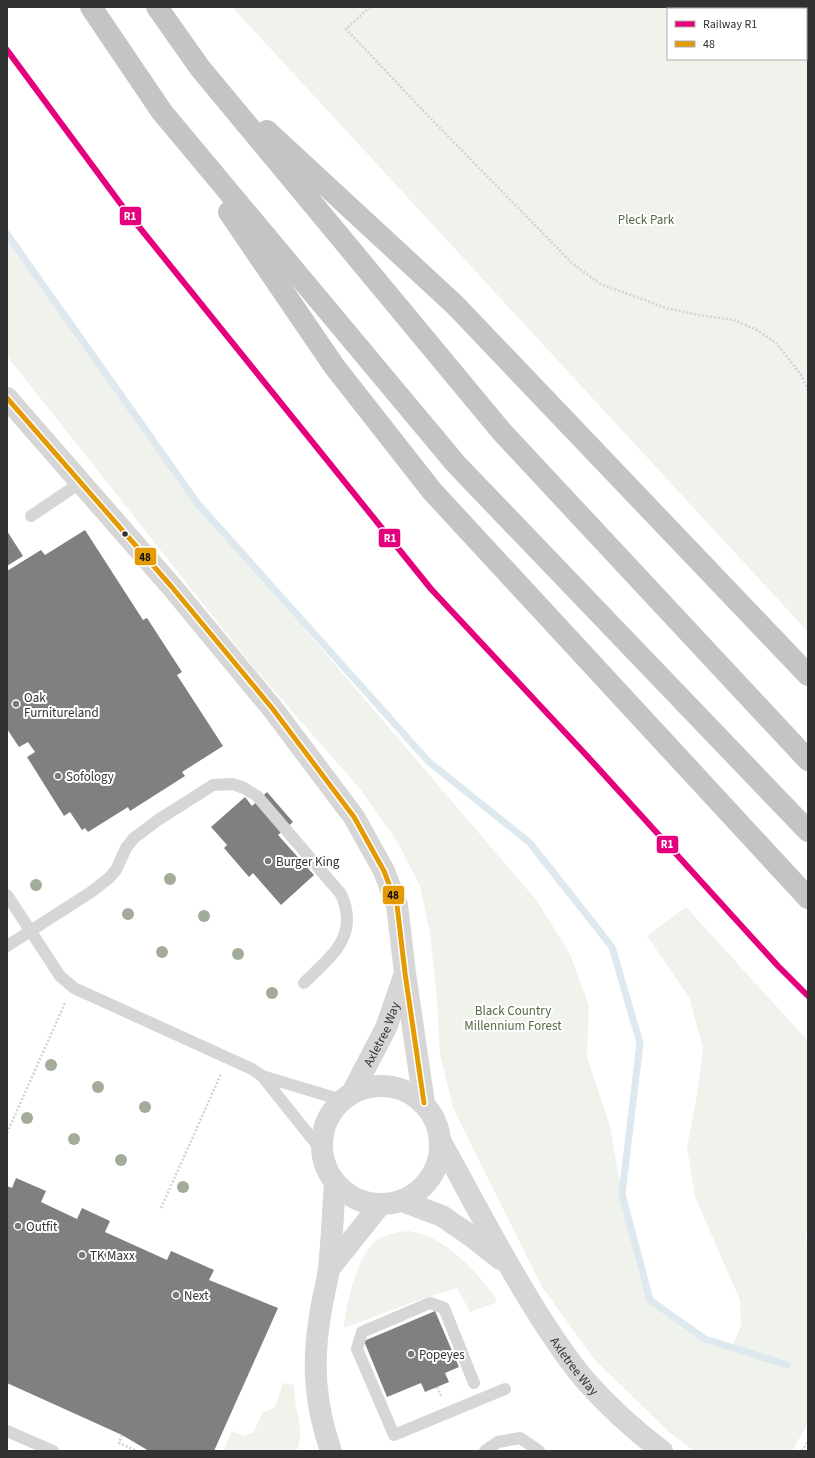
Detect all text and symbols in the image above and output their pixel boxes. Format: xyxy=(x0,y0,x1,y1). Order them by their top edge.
legend xyxy=(667,8,807,60)
text: Railway R1 xyxy=(703,16,757,33)
text: 48 xyxy=(703,36,715,53)
line badge: R1 xyxy=(119,206,142,226)
text: R1 xyxy=(124,209,136,224)
park label: Pleck Park xyxy=(618,211,675,229)
line badge: R1 xyxy=(378,528,401,548)
unlabelled marker xyxy=(120,529,130,539)
text: R1 xyxy=(384,531,396,546)
line badge: 48 xyxy=(134,547,157,566)
text: 48 xyxy=(139,550,151,565)
place label: Oak Furnitureland xyxy=(24,689,99,722)
marker: Oak Furnitureland xyxy=(11,699,21,709)
place label: Sofology xyxy=(66,768,114,786)
marker: Sofology xyxy=(53,771,63,781)
line badge: R1 xyxy=(656,835,679,854)
text: R1 xyxy=(661,837,673,852)
place label: Burger King xyxy=(276,853,340,871)
marker: Burger King xyxy=(263,856,273,866)
line badge: 48 xyxy=(382,885,405,905)
text: 48 xyxy=(387,888,399,903)
street label: Axletree Way xyxy=(359,1000,404,1070)
park label: Black Country Millennium Forest xyxy=(464,1002,562,1035)
place label: Outfit xyxy=(26,1218,58,1236)
marker: Outfit xyxy=(13,1221,23,1231)
place label: TK Maxx xyxy=(90,1247,135,1265)
marker: TK Maxx xyxy=(77,1250,87,1260)
place label: Next xyxy=(184,1287,209,1305)
marker: Next xyxy=(171,1290,181,1300)
street label: Axletree Way xyxy=(546,1334,602,1399)
place label: Popeyes xyxy=(419,1346,465,1364)
marker: Popeyes xyxy=(406,1349,416,1359)

